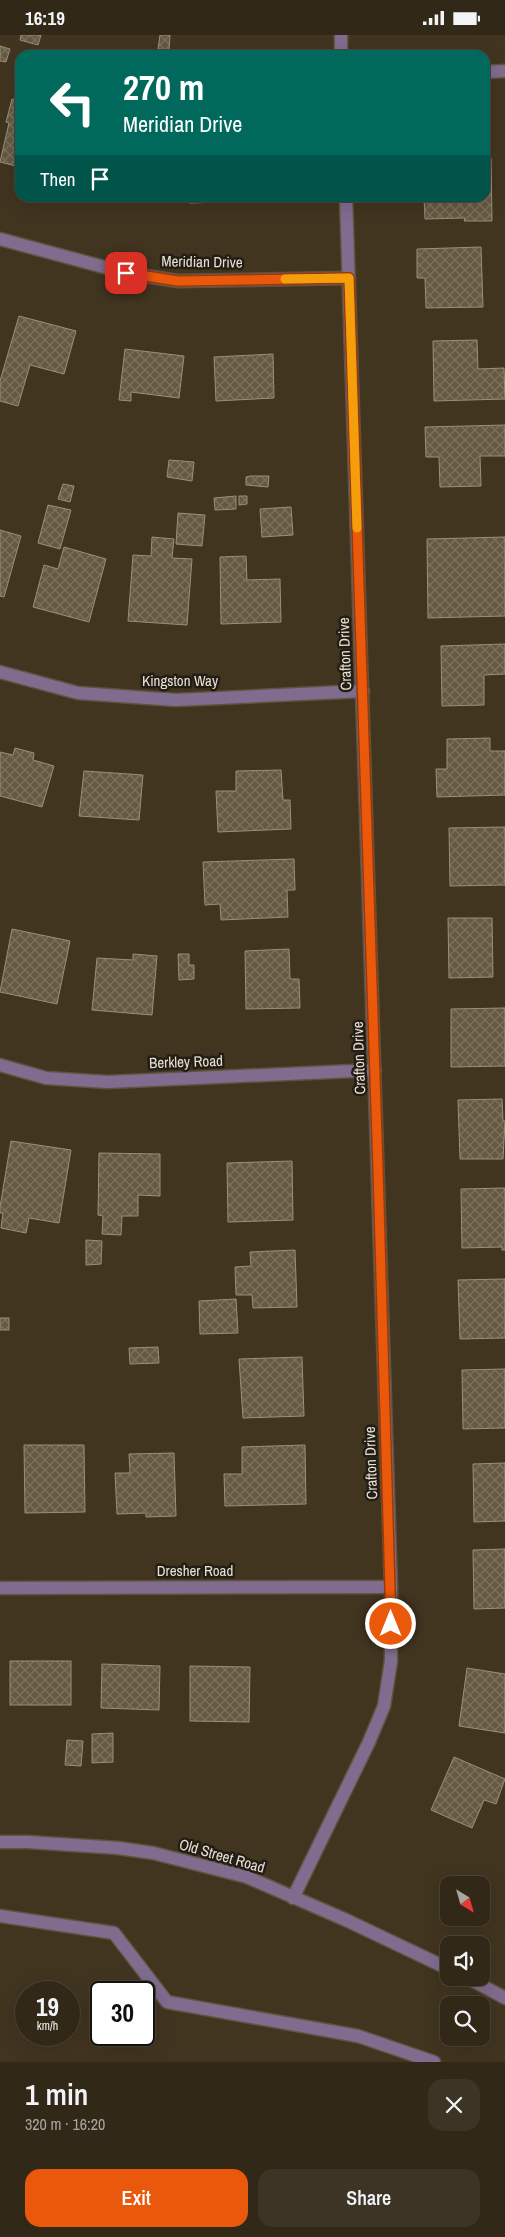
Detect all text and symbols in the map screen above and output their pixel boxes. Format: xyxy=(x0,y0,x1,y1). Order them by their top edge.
text: 16:19 xyxy=(25,5,65,31)
text: 270 m xyxy=(123,64,204,111)
icon: left xyxy=(40,70,105,135)
text: Meridian Drive xyxy=(123,109,242,139)
icon: arrive xyxy=(86,165,114,193)
text: Then xyxy=(40,166,76,192)
street label: Meridian Drive xyxy=(161,250,243,273)
pin xyxy=(105,252,147,294)
icon: arrive xyxy=(112,259,140,287)
street label: Crafton Drive xyxy=(333,617,356,691)
street label: Kingston Way xyxy=(142,670,219,691)
street label: Crafton Drive xyxy=(347,1021,370,1095)
street label: Berkley Road xyxy=(149,1050,223,1073)
street label: Crafton Drive xyxy=(359,1426,382,1500)
street label: Dresher Road xyxy=(157,1560,233,1581)
position arrow xyxy=(364,1597,416,1649)
street label: Old Street Road xyxy=(177,1833,267,1878)
north arrow xyxy=(440,1876,490,1926)
map controls xyxy=(440,1876,490,2046)
button: sound xyxy=(440,1936,490,1986)
speed limit sign: 30 xyxy=(90,1981,155,2046)
text: 19 xyxy=(36,1990,59,2024)
button: search xyxy=(440,1996,490,2046)
text: km/h xyxy=(37,2018,58,2034)
text: 1 min xyxy=(25,2074,88,2114)
button: close xyxy=(428,2079,480,2131)
text: 320 m · 16:20 xyxy=(25,2113,105,2135)
button: Exit xyxy=(25,2169,248,2227)
button: Share xyxy=(258,2169,480,2227)

